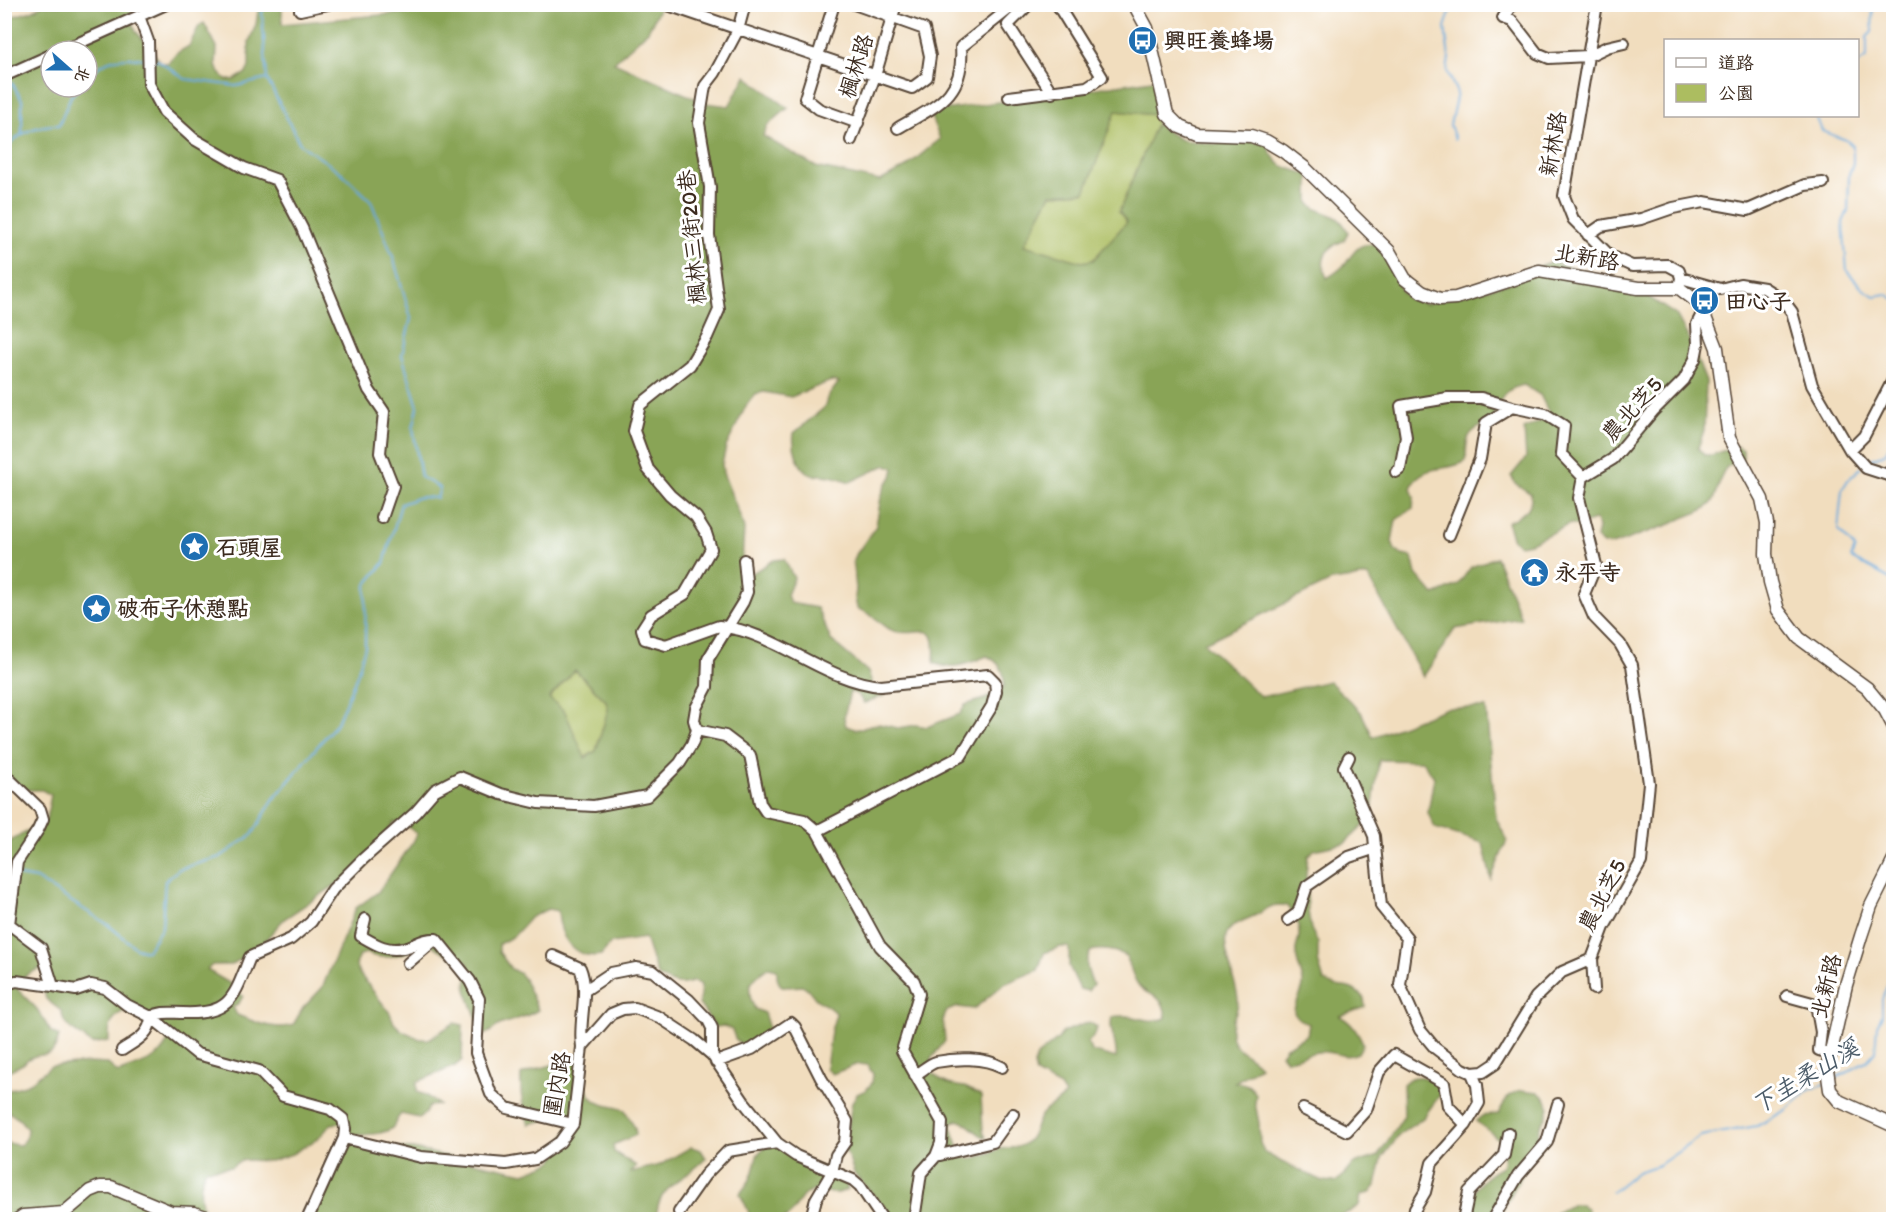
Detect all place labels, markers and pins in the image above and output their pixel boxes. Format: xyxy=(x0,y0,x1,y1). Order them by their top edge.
bus stop icon: 興旺養蜂場 xyxy=(1127,24,1159,56)
place label: 興旺養蜂場 xyxy=(1164,27,1274,54)
bus stop icon: 田心子 xyxy=(1688,285,1720,317)
place label: 田心子 xyxy=(1725,288,1791,315)
place icon: 石頭屋 xyxy=(179,531,211,563)
place label: 石頭屋 xyxy=(216,534,282,561)
temple icon: 永平寺 xyxy=(1518,556,1550,588)
place label: 永平寺 xyxy=(1555,559,1621,586)
place icon: 破布子休憩點 xyxy=(80,592,112,624)
place label: 破布子休憩點 xyxy=(117,595,249,622)

